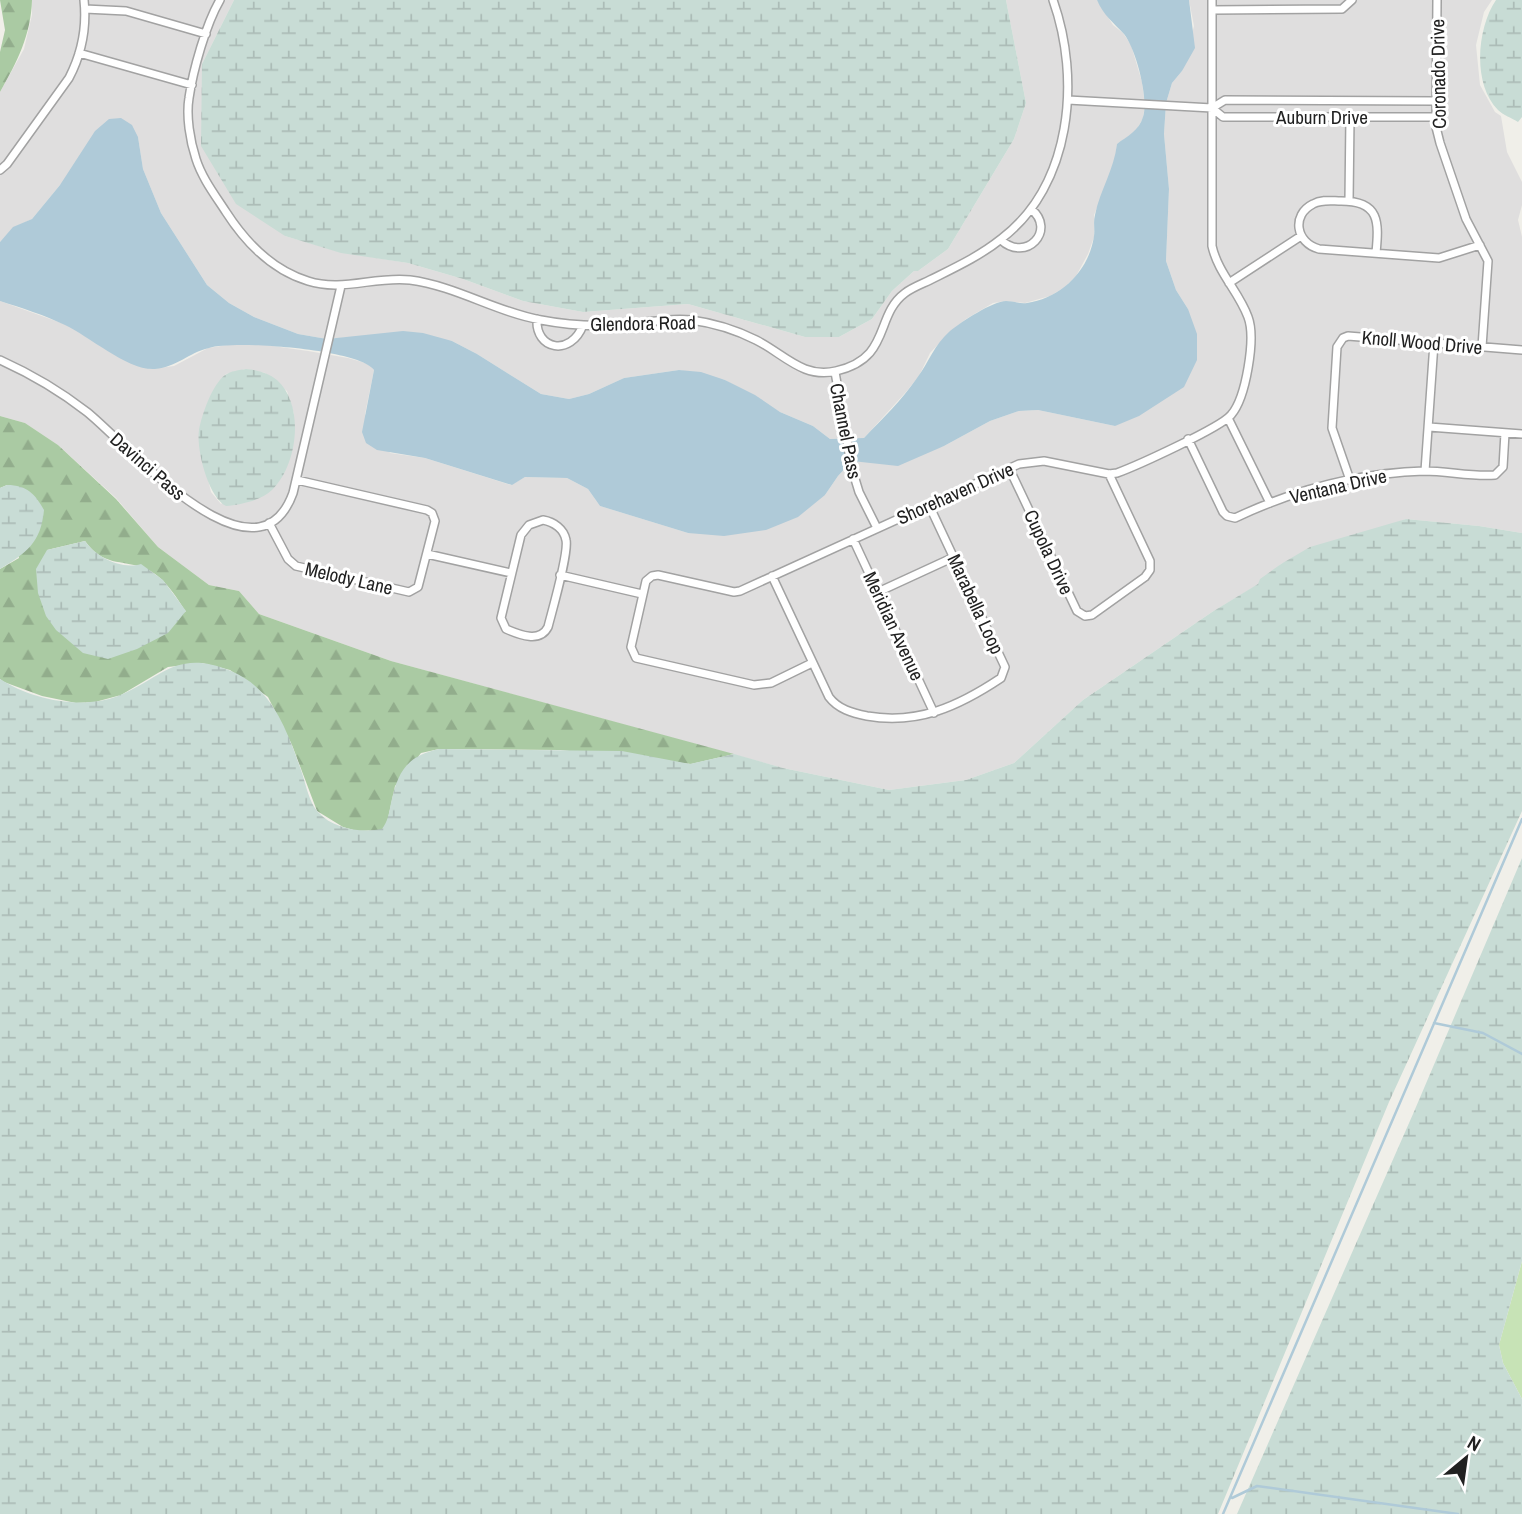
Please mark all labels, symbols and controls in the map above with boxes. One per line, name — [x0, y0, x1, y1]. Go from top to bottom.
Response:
street label: Coronado Drive — [1424, 19, 1452, 129]
street label: Auburn Drive — [1275, 104, 1368, 130]
street label: Glendora Road — [590, 309, 696, 337]
street label: Knoll Wood Drive — [1361, 324, 1483, 360]
street label: Channel Pass — [824, 381, 868, 481]
street label: Davinci Pass — [105, 426, 191, 506]
street label: Shorehaven Drive — [892, 456, 1018, 530]
street label: Ventana Drive — [1287, 462, 1389, 510]
street label: Cupola Drive — [1018, 505, 1080, 599]
street label: Marabella Loop — [942, 550, 1010, 658]
street label: Melody Lane — [303, 555, 395, 601]
street label: Meridian Avenue — [857, 567, 931, 685]
north arrow — [1431, 1423, 1501, 1493]
text: N — [1463, 1429, 1485, 1457]

